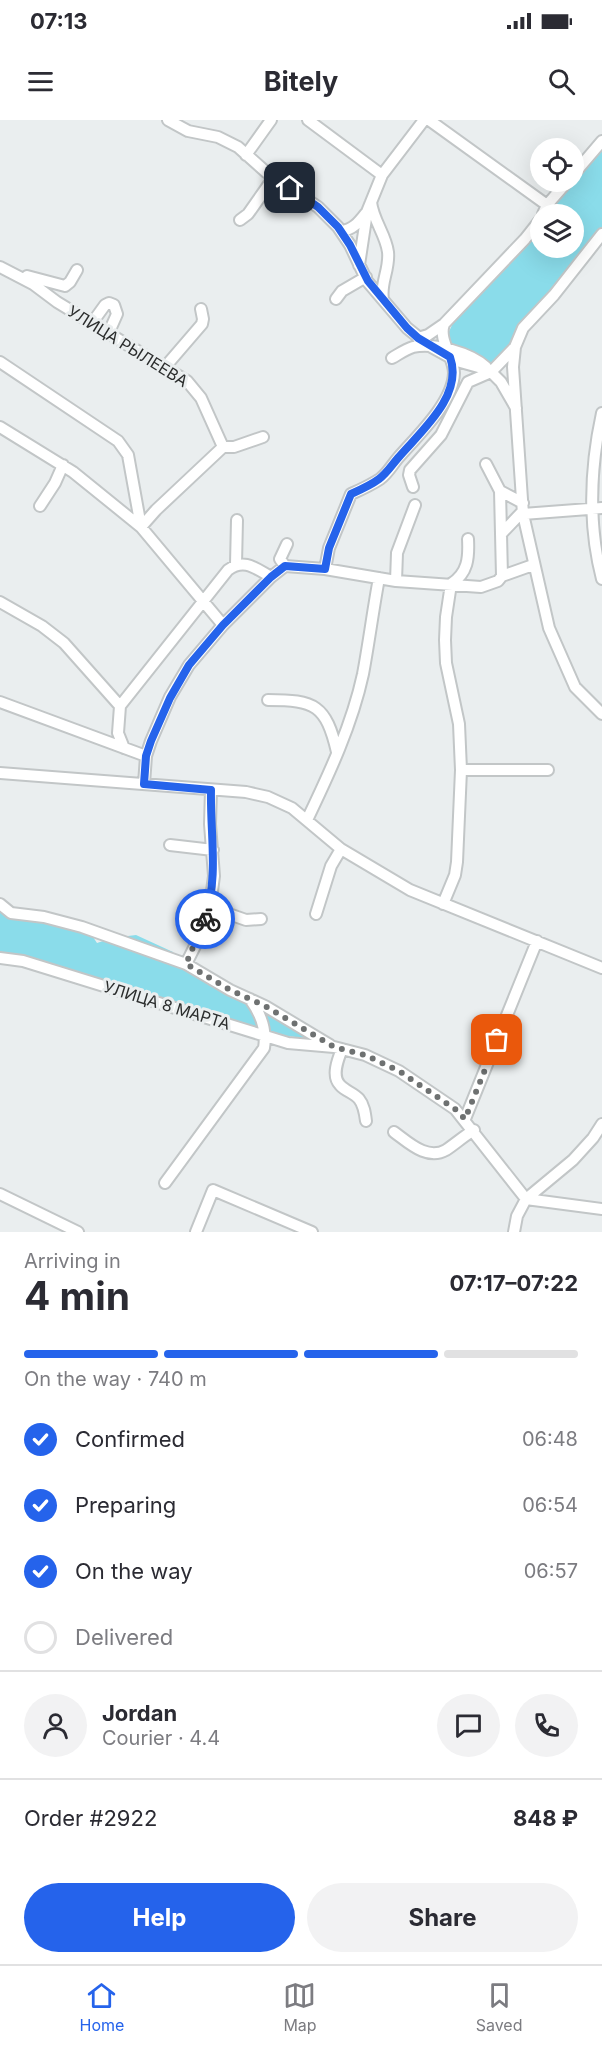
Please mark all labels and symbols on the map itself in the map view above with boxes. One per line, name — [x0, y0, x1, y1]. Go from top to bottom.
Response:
pin — [264, 162, 315, 213]
street label: УЛИЦА РЫЛЕЕВА — [64, 301, 192, 391]
courier — [175, 889, 235, 949]
street label: УЛИЦА 8 МАРТА — [101, 976, 233, 1034]
pin — [471, 1014, 522, 1065]

